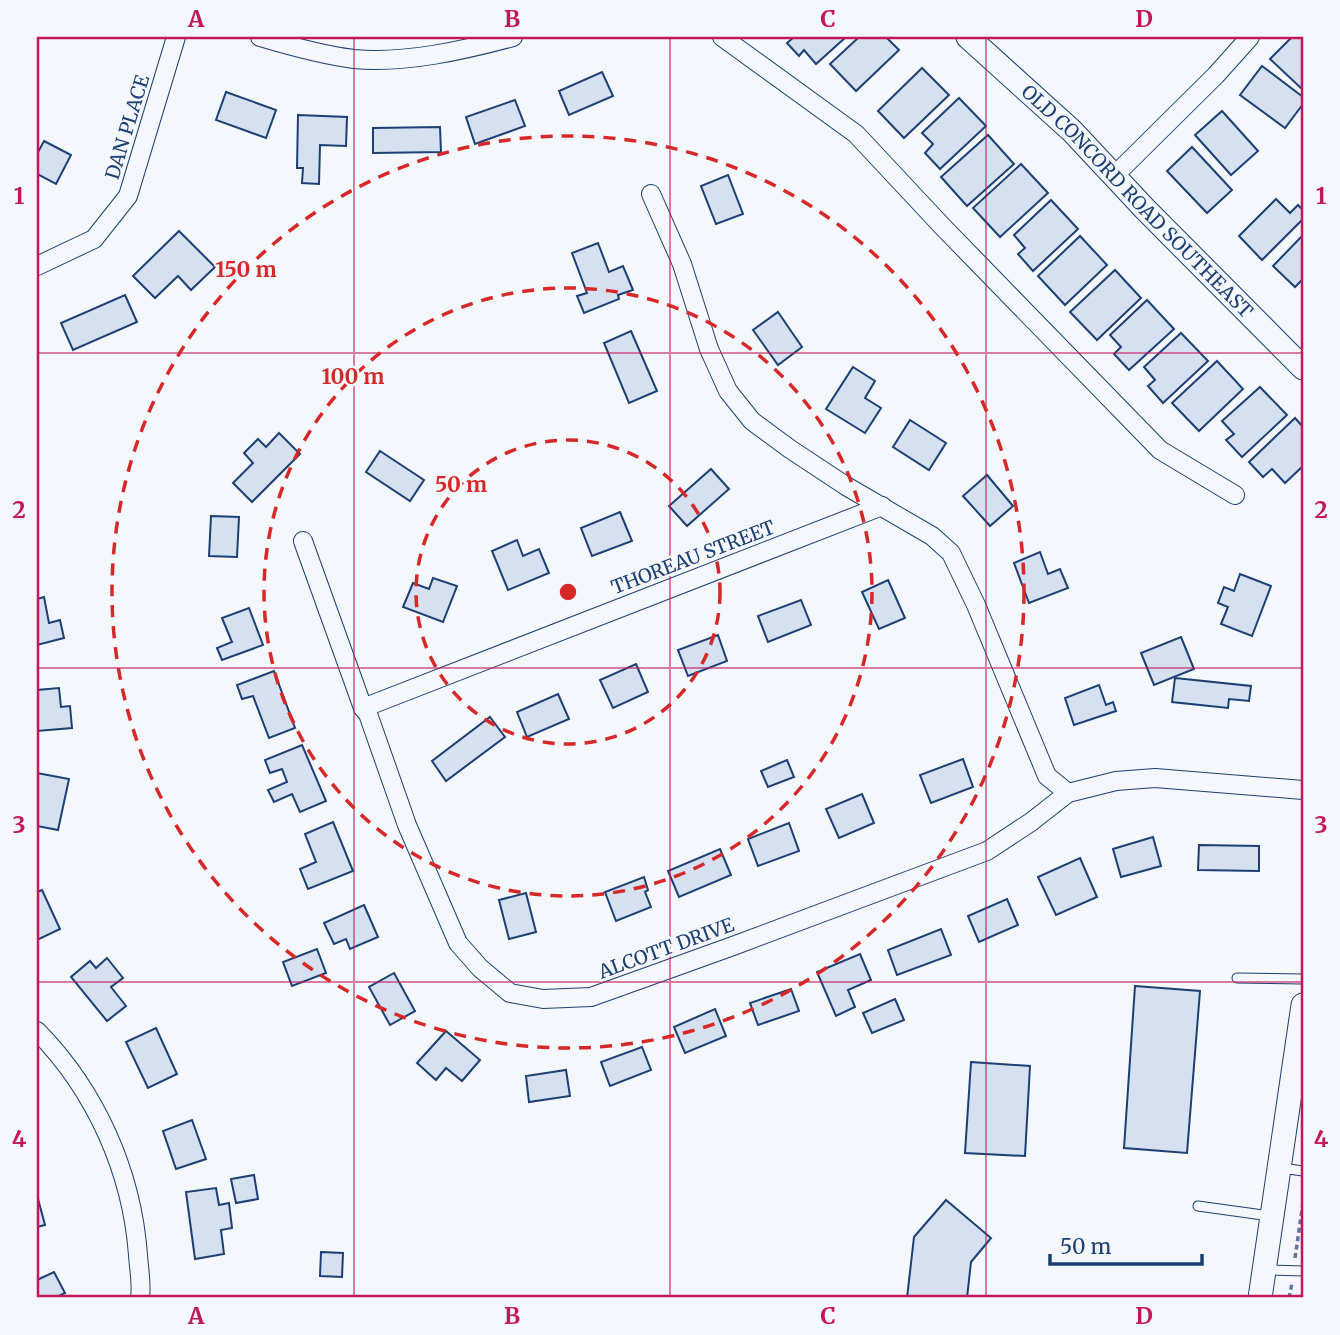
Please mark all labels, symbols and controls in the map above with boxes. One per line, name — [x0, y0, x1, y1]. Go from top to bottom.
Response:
text: A — [187, 4, 205, 33]
text: B — [504, 4, 520, 33]
text: C — [820, 4, 836, 33]
text: D — [1135, 4, 1153, 33]
street label: DAN PLACE — [100, 72, 154, 182]
street label: OLD CONCORD ROAD SOUTHEAST — [1017, 79, 1258, 323]
text: 1 — [14, 181, 25, 210]
text: 1 — [1316, 181, 1327, 210]
text: 150 m — [215, 256, 277, 283]
text: 100 m — [322, 363, 384, 390]
text: 50 m — [435, 471, 487, 498]
text: 2 — [12, 495, 26, 524]
text: 2 — [1314, 495, 1328, 524]
street label: THOREAU STREET — [608, 515, 778, 599]
centre of rings — [556, 580, 580, 604]
text: 3 — [12, 810, 26, 839]
text: 3 — [1314, 810, 1328, 839]
street label: ALCOTT DRIVE — [594, 912, 737, 984]
text: 4 — [12, 1124, 27, 1153]
text: 4 — [1314, 1124, 1329, 1153]
scale bar — [1050, 1223, 1202, 1267]
text: 50 m — [1060, 1233, 1111, 1260]
text: A — [187, 1301, 205, 1330]
text: B — [504, 1301, 520, 1330]
text: C — [820, 1301, 836, 1330]
text: D — [1135, 1301, 1153, 1330]

